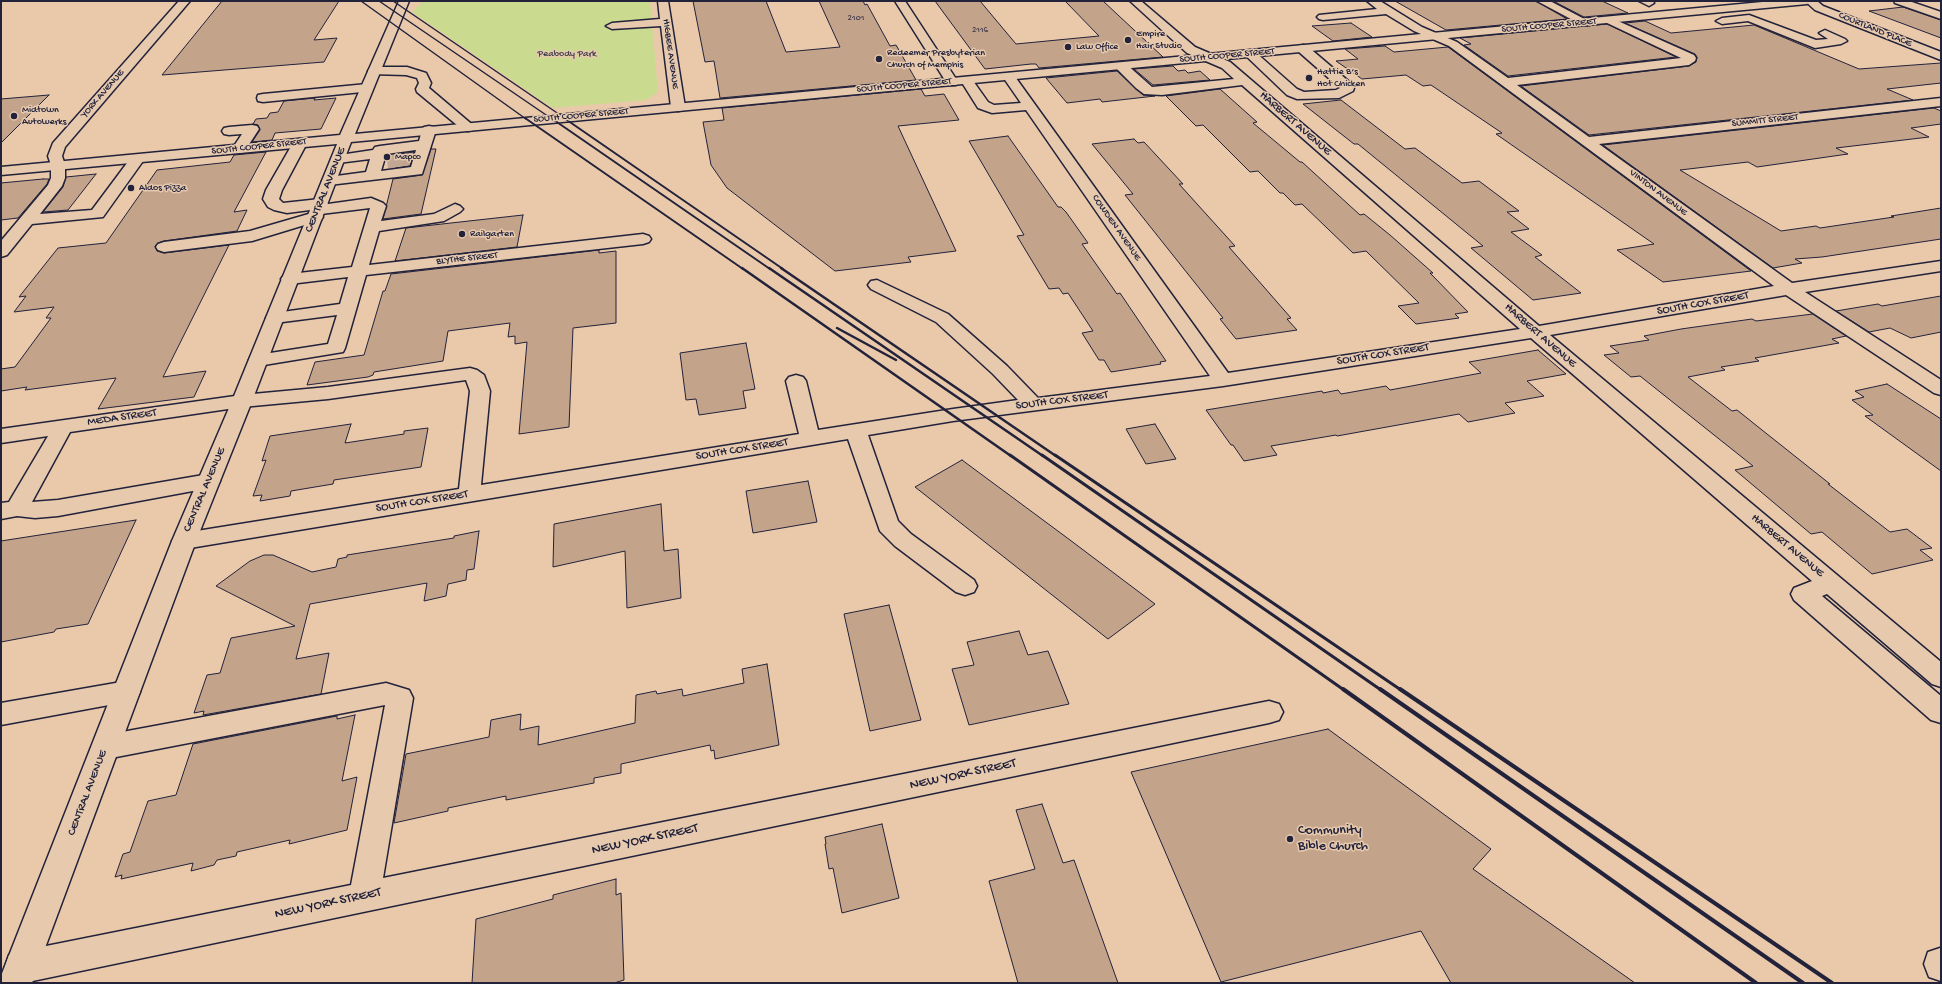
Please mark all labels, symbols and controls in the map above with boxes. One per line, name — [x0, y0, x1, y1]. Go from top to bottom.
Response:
street label: COURTLAND PLACE — [1837, 10, 1913, 50]
house number: 2101 — [848, 14, 864, 24]
street label: SOUTH COOPER STREET — [1501, 16, 1597, 36]
street label: HIGBEE AVENUE — [659, 18, 681, 90]
house number: 2116 — [972, 26, 988, 36]
place label: Empire Hair Studio — [1136, 28, 1182, 52]
marker: Empire Hair Studio — [1123, 35, 1133, 45]
place label: Law Office — [1076, 41, 1118, 53]
marker: Law Office — [1063, 42, 1073, 52]
street label: SOUTH COOPER STREET — [1179, 46, 1275, 66]
place label: Redeemer Presbyterian Church of Memphis — [887, 47, 985, 70]
park label: Peabody Park — [538, 48, 596, 60]
marker: Redeemer Presbyterian Church of Memphis — [874, 54, 884, 64]
place label: Hattie B’s Hot Chicken — [1317, 66, 1365, 90]
street label: YORK AVENUE — [79, 67, 127, 121]
marker: Hattie B’s Hot Chicken — [1304, 73, 1314, 83]
street label: SOUTH COOPER STREET — [856, 76, 952, 96]
street label: HARBERT AVENUE — [1256, 89, 1334, 159]
place label: Midtown Autowerks — [22, 104, 66, 128]
street label: SOUTH COOPER STREET — [533, 106, 629, 126]
marker: Midtown Autowerks — [9, 111, 19, 121]
street label: SUMMITT STREET — [1731, 112, 1799, 130]
street label: SOUTH COOPER STREET — [211, 136, 307, 158]
street label: CENTRAL AVENUE — [302, 145, 350, 235]
place label: Mapco — [395, 151, 421, 163]
marker: Mapco — [382, 152, 392, 162]
street label: VINTON AVENUE — [1627, 167, 1689, 219]
place label: Aldos Pizza — [139, 182, 186, 194]
marker: Aldos Pizza — [126, 183, 136, 193]
street label: COWDEN AVENUE — [1089, 193, 1143, 263]
place label: Railgarten — [470, 228, 514, 240]
marker: Railgarten — [457, 229, 467, 239]
street label: BLYTHE STREET — [436, 250, 498, 268]
street label: SOUTH COX STREET — [1656, 289, 1750, 319]
street label: HARBERT AVENUE — [1501, 301, 1579, 371]
street label: SOUTH COX STREET — [1336, 341, 1430, 369]
street label: SOUTH COX STREET — [1015, 388, 1109, 414]
street label: MEDA STREET — [87, 406, 157, 430]
street label: SOUTH COX STREET — [695, 436, 789, 464]
street label: CENTRAL AVENUE — [181, 446, 229, 534]
street label: SOUTH COX STREET — [375, 488, 469, 516]
street label: HARBERT AVENUE — [1748, 511, 1826, 581]
street label: CENTRAL AVENUE — [65, 748, 111, 838]
street label: NEW YORK STREET — [908, 756, 1018, 794]
street label: NEW YORK STREET — [590, 821, 700, 859]
place label: Community Bible Church — [1298, 823, 1368, 856]
marker: Community Bible Church — [1285, 834, 1295, 844]
street label: NEW YORK STREET — [273, 885, 383, 923]

